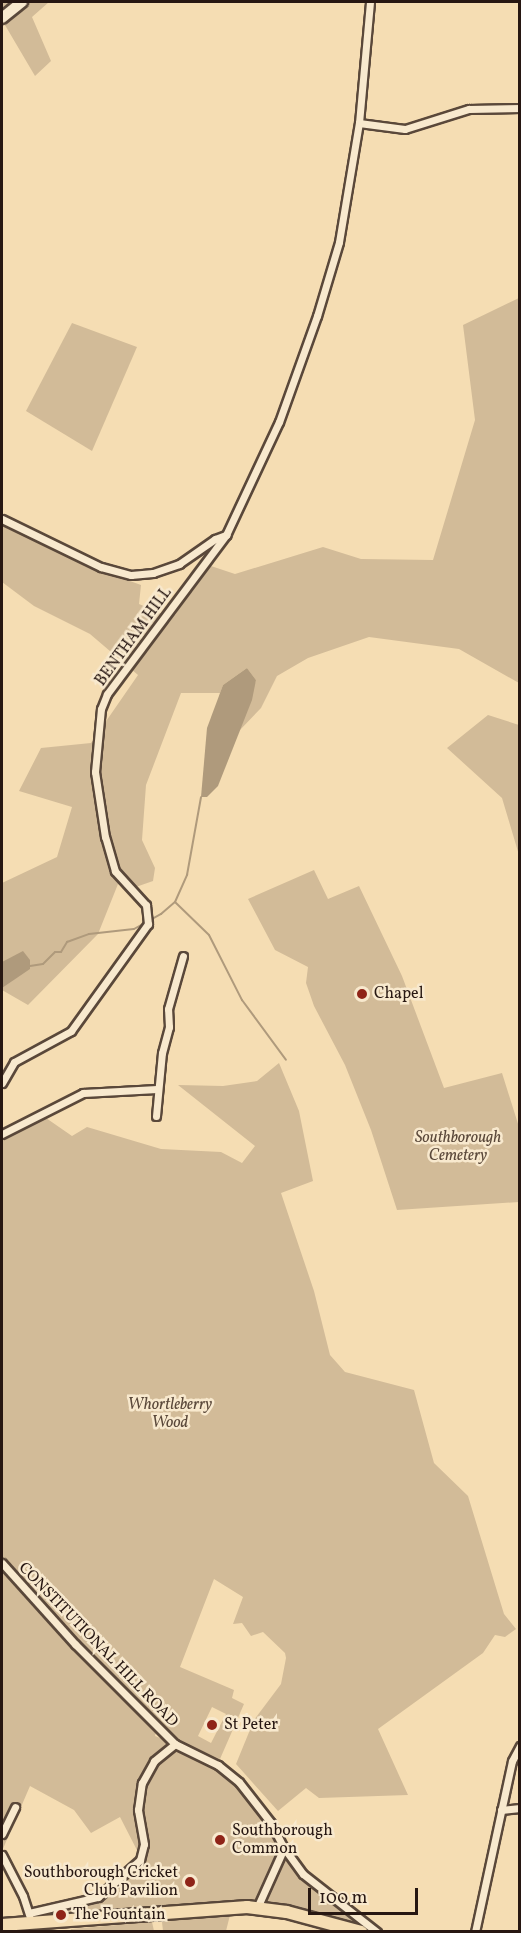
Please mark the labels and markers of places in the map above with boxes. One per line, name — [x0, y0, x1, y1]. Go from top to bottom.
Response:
place label: Chapel — [374, 984, 423, 1004]
marker: Chapel — [355, 987, 369, 1001]
place label: St Peter — [224, 1715, 278, 1735]
marker: St Peter — [205, 1718, 219, 1732]
place label: Southborough Common — [232, 1821, 333, 1859]
marker: Southborough Common — [213, 1833, 227, 1847]
place label: Southborough Cricket Club Pavilion — [24, 1863, 178, 1901]
marker: Southborough Cricket Club Pavilion — [183, 1875, 197, 1889]
place label: The Fountain — [73, 1905, 166, 1925]
marker: The Fountain — [54, 1908, 68, 1922]

